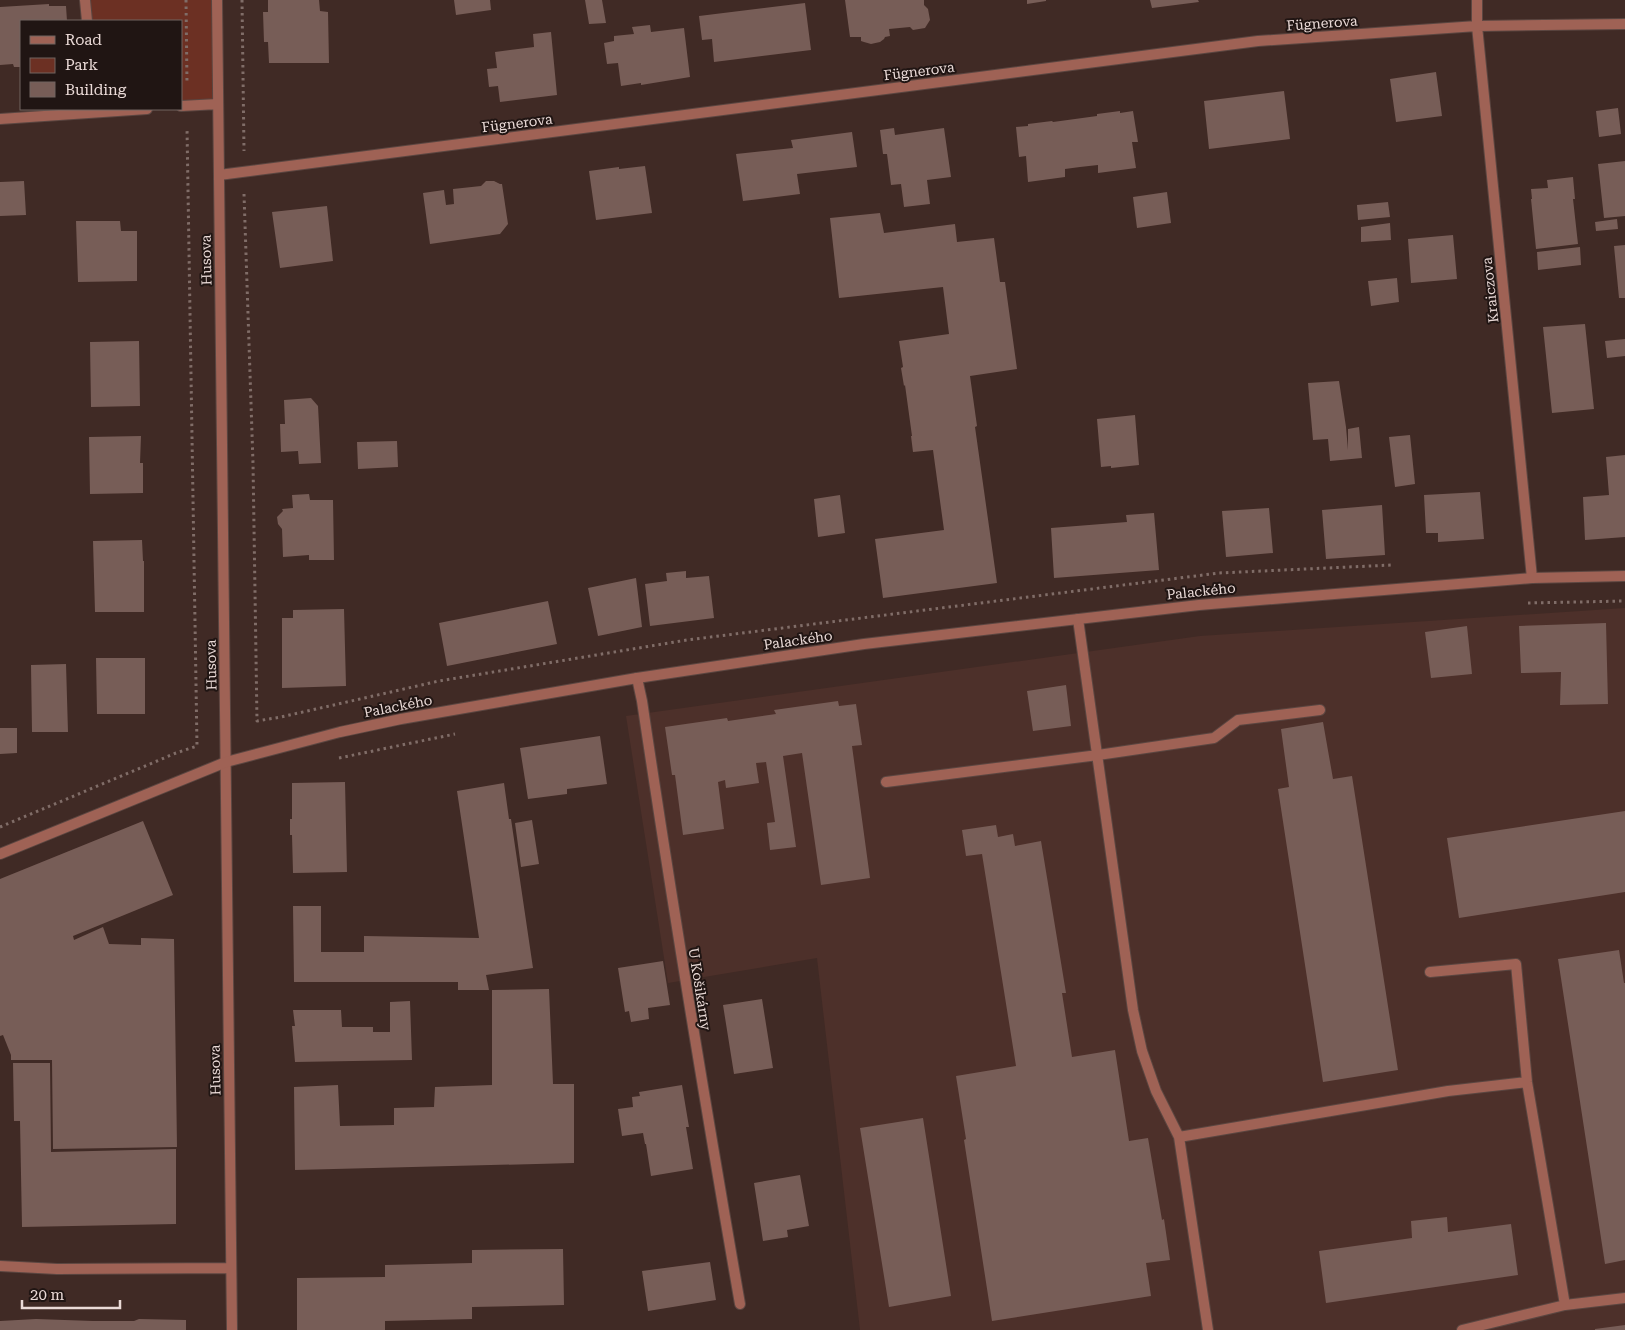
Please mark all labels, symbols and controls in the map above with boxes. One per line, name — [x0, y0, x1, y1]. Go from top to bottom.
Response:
street label: Fügnerova — [1286, 13, 1358, 33]
legend — [20, 20, 182, 110]
text: Road — [65, 31, 102, 49]
text: Park — [65, 56, 99, 74]
street label: Fügnerova — [883, 59, 956, 83]
text: Building — [65, 81, 127, 99]
street label: Fügnerova — [481, 111, 554, 135]
street label: Husova — [198, 234, 214, 285]
street label: Kraiczova — [1479, 256, 1501, 324]
street label: Palackého — [1166, 579, 1236, 603]
street label: Palackého — [762, 627, 834, 653]
street label: Husova — [203, 639, 219, 690]
street label: Palackého — [362, 692, 434, 720]
street label: U Košikárny — [686, 947, 715, 1032]
street label: Husova — [207, 1044, 223, 1095]
scale bar — [22, 1278, 120, 1310]
text: 20 m — [30, 1286, 65, 1304]

